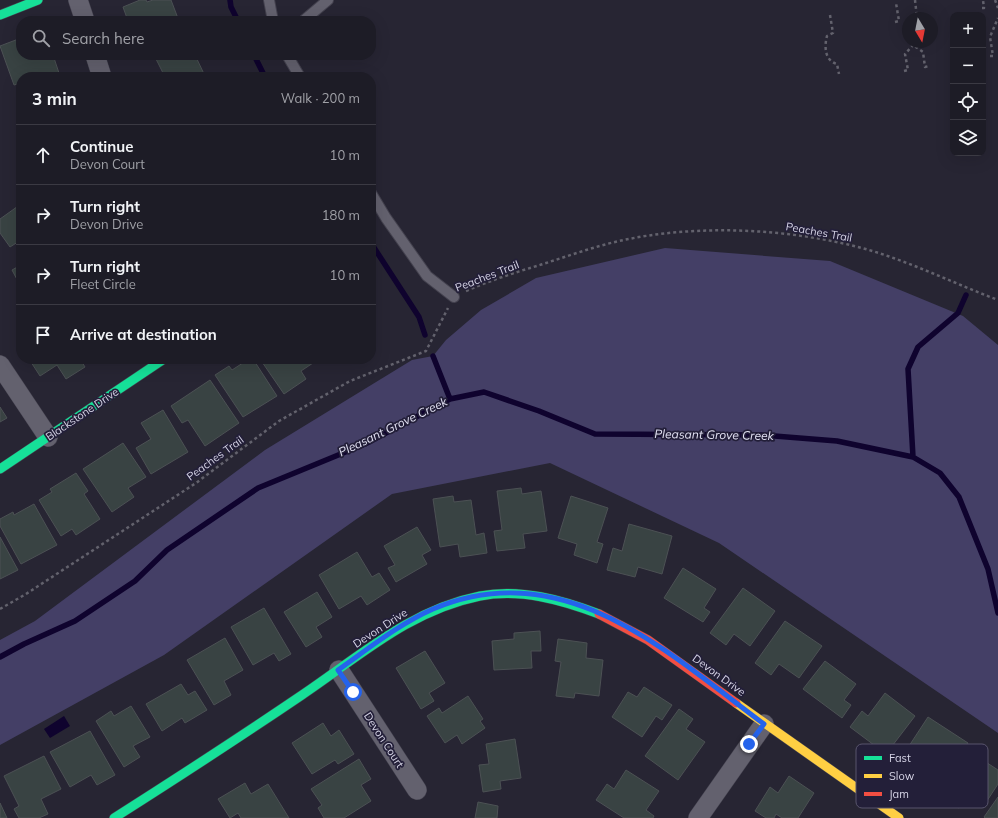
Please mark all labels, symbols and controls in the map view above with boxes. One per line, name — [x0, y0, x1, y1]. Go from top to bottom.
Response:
north arrow — [902, 12, 938, 48]
map controls — [950, 12, 986, 156]
button: + — [950, 12, 986, 48]
search box — [16, 16, 376, 60]
icon: search — [30, 27, 52, 49]
text: Search here — [62, 29, 144, 48]
button: − — [950, 48, 986, 84]
button: locate — [950, 84, 986, 120]
text: 3 min — [32, 88, 77, 109]
text: Walk · 200 m — [281, 90, 360, 106]
button: layers — [950, 120, 986, 156]
text: Continue — [70, 137, 133, 156]
icon: ahead — [32, 144, 54, 166]
text: 10 m — [330, 147, 360, 163]
text: Devon Court — [70, 156, 145, 172]
text: Turn right — [70, 197, 140, 216]
icon: right — [32, 204, 54, 226]
text: 180 m — [322, 207, 360, 223]
text: Devon Drive — [70, 216, 143, 232]
street label: Peaches Trail — [785, 219, 853, 245]
text: Turn right — [70, 257, 140, 276]
street label: Peaches Trail — [453, 257, 521, 295]
icon: right — [32, 264, 54, 286]
text: 10 m — [330, 267, 360, 283]
text: Fleet Circle — [70, 276, 136, 292]
icon: arrive — [32, 324, 54, 346]
text: Arrive at destination — [70, 325, 217, 344]
street label: Blackstone Drive — [43, 384, 121, 444]
water label: Pleasant Grove Creek — [336, 393, 450, 459]
water label: Pleasant Grove Creek — [654, 426, 775, 443]
street label: Peaches Trail — [184, 433, 246, 483]
street label: Devon Drive — [350, 605, 410, 651]
street label: Devon Drive — [690, 651, 748, 699]
route start — [344, 683, 362, 701]
street label: Devon Court — [361, 710, 407, 771]
route end — [740, 735, 758, 753]
legend — [856, 744, 988, 808]
text: Fast — [889, 751, 911, 765]
text: Slow — [889, 769, 915, 783]
text: Jam — [889, 787, 909, 801]

